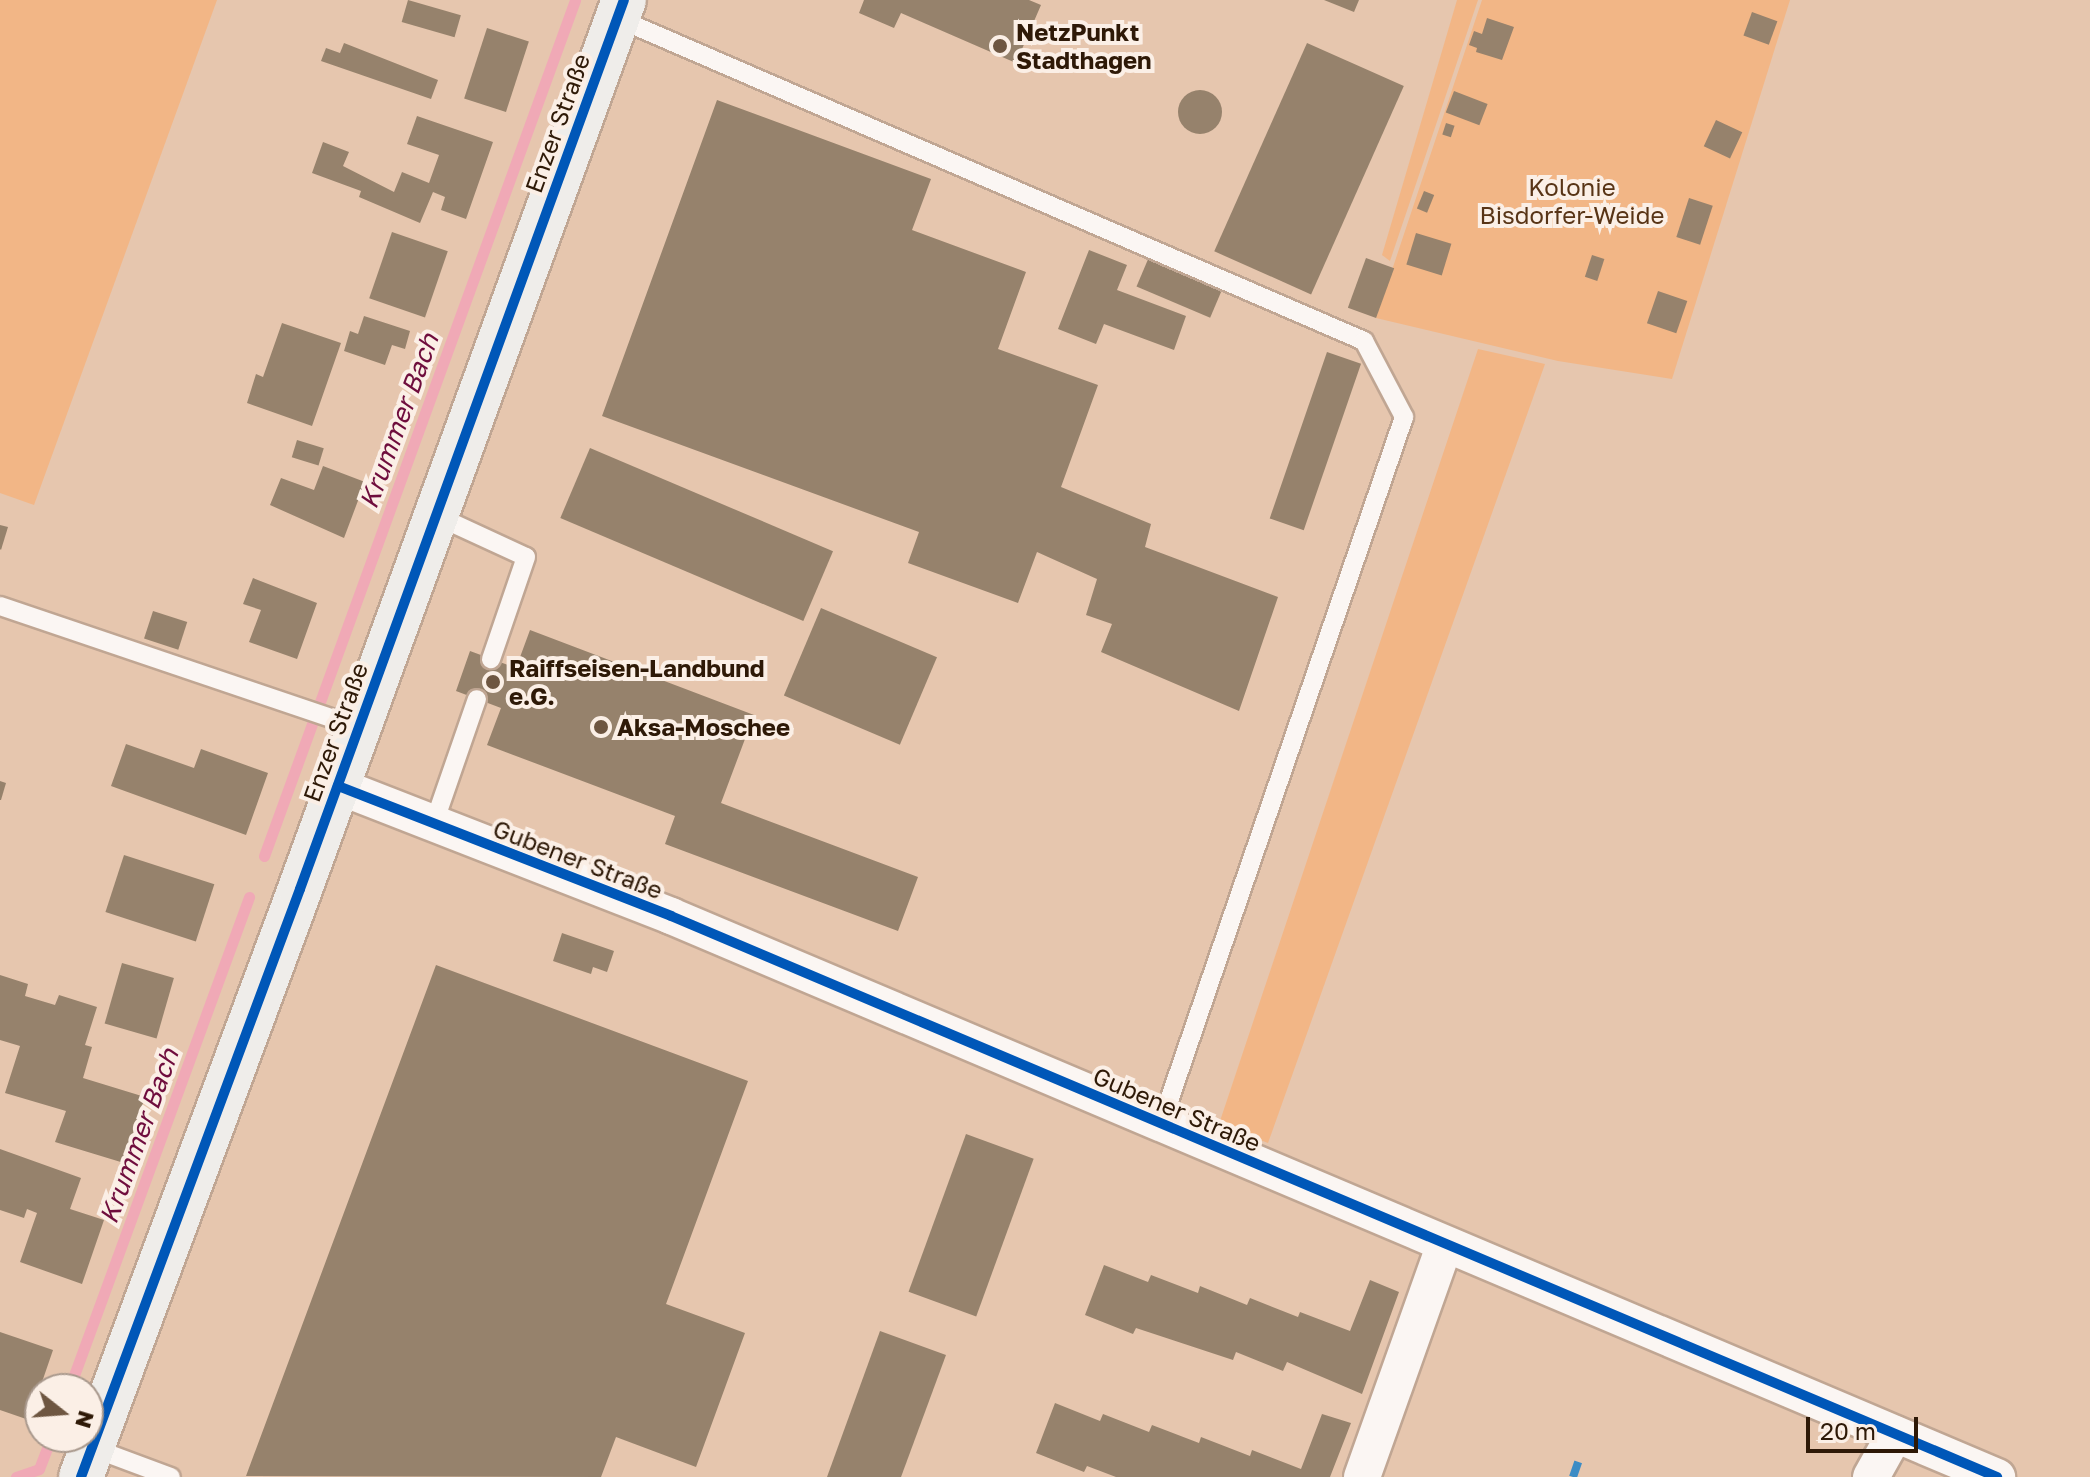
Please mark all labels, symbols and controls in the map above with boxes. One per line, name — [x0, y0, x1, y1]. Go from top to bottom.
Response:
place label: NetzPunkt Stadthagen — [1016, 18, 1152, 74]
marker: NetzPunkt Stadthagen — [991, 37, 1009, 55]
street label: Enzer Straße — [519, 50, 595, 196]
park label: Kolonie Bisdorfer-Weide — [1480, 173, 1664, 229]
water label: Krummer Bach — [353, 329, 445, 513]
place label: Raiffseisen-Landbund e.G. — [509, 654, 765, 710]
street label: Enzer Straße — [297, 659, 373, 805]
marker: Raiffseisen-Landbund e.G. — [484, 673, 502, 691]
place label: Aksa-Moschee — [617, 713, 790, 741]
marker: Aksa-Moschee — [592, 718, 610, 736]
street label: Gubener Straße — [489, 813, 667, 905]
water label: Krummer Bach — [93, 1044, 185, 1228]
street label: Gubener Straße — [1089, 1061, 1265, 1157]
north arrow — [24, 1373, 104, 1453]
scale bar — [1810, 1401, 1922, 1451]
text: N — [70, 1408, 101, 1432]
text: 20 m — [1820, 1416, 1876, 1445]

